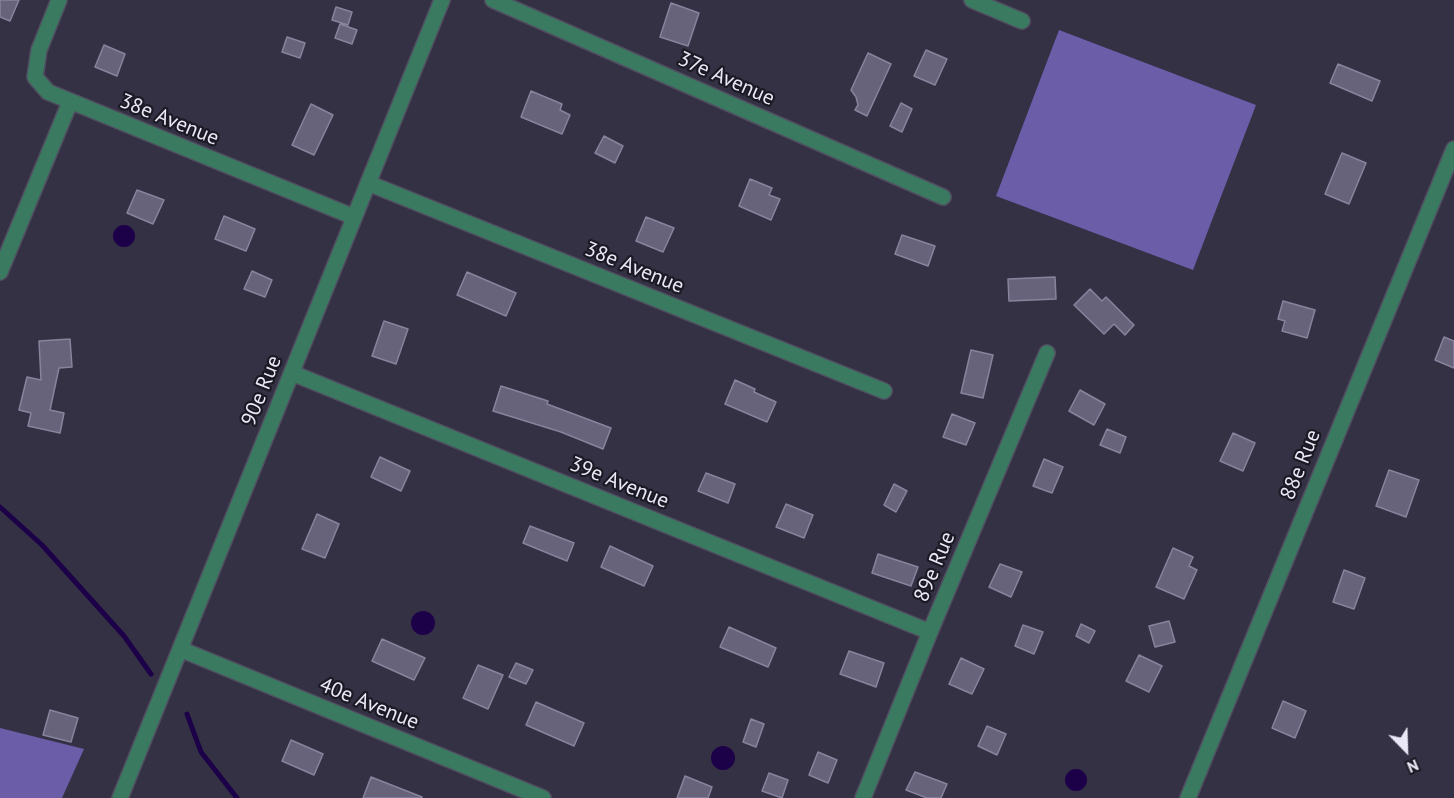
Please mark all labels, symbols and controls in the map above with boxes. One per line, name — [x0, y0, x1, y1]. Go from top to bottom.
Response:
street label: 37e Avenue — [674, 47, 778, 111]
street label: 38e Avenue — [116, 89, 222, 151]
street label: 38e Avenue — [581, 237, 687, 299]
street label: 90e Rue — [237, 352, 287, 430]
street label: 88e Rue — [1276, 426, 1326, 504]
street label: 39e Avenue — [566, 452, 672, 514]
street label: 89e Rue — [909, 528, 961, 606]
street label: 40e Avenue — [316, 673, 422, 735]
north arrow — [1376, 720, 1436, 780]
text: N — [1404, 755, 1422, 778]

